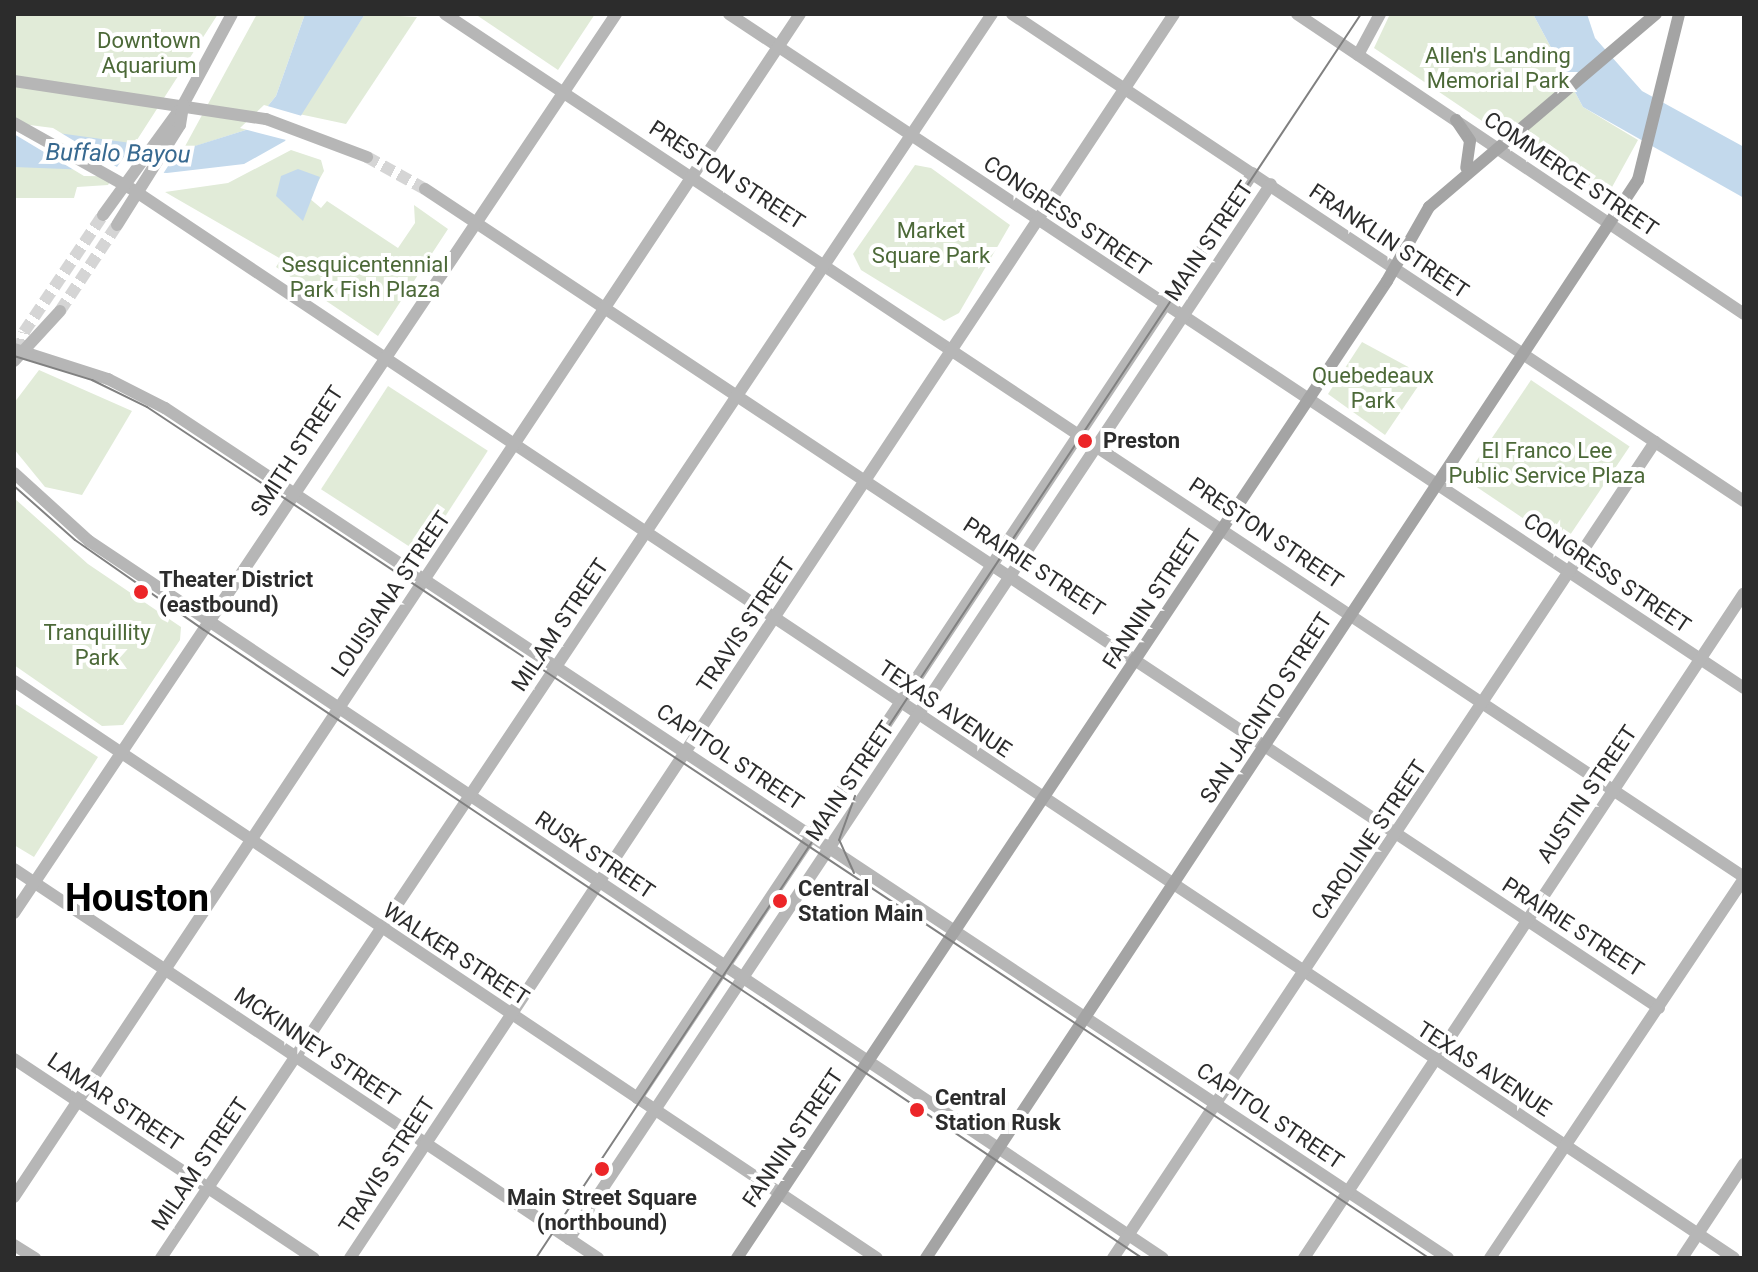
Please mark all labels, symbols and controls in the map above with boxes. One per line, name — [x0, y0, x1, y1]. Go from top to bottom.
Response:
park label: Downtown Aquarium — [97, 27, 201, 78]
park label: Allen's Landing Memorial Park — [1425, 42, 1571, 94]
street label: COMMERCE STREET — [1479, 106, 1663, 242]
street label: PRESTON STREET — [644, 115, 810, 235]
water label: Buffalo Bayou — [45, 138, 191, 170]
street label: CONGRESS STREET — [978, 150, 1156, 282]
street label: MAIN STREET — [1159, 176, 1259, 306]
street label: FRANKLIN STREET — [1304, 178, 1474, 304]
park label: Market Square Park — [872, 217, 990, 268]
park label: Sesquicentennial Park Fish Plaza — [281, 251, 449, 302]
park label: Quebedeaux Park — [1312, 362, 1434, 414]
street label: SMITH STREET — [245, 381, 349, 521]
place label: Preston — [1103, 428, 1180, 454]
marker: Preston — [1074, 430, 1096, 452]
park label: El Franco Lee Public Service Plaza — [1448, 437, 1646, 488]
street label: PRESTON STREET — [1184, 472, 1348, 594]
street label: LOUISIANA STREET — [326, 506, 456, 682]
street label: CONGRESS STREET — [1518, 507, 1696, 639]
street label: PRAIRIE STREET — [958, 511, 1110, 623]
street label: FANNIN STREET — [1097, 524, 1207, 674]
street label: TRAVIS STREET — [691, 553, 801, 697]
street label: MILAM STREET — [506, 554, 614, 696]
place label: Theater District (eastbound) — [159, 566, 313, 618]
marker: Theater District (eastbound) — [130, 581, 152, 603]
street label: SAN JACINTO STREET — [1195, 608, 1337, 808]
park label: Tranquillity Park — [43, 619, 151, 670]
street label: TEXAS AVENUE — [873, 655, 1017, 763]
street label: CAPITOL STREET — [651, 698, 809, 816]
street label: MAIN STREET — [800, 716, 900, 846]
street label: AUSTIN STREET — [1531, 720, 1643, 868]
street label: CAROLINE STREET — [1306, 755, 1432, 925]
street label: RUSK STREET — [530, 805, 660, 905]
street label: PRAIRIE STREET — [1497, 871, 1649, 983]
place label: Central Station Main — [798, 875, 923, 926]
district label: Houston — [65, 876, 209, 922]
marker: Central Station Main — [769, 890, 791, 912]
street label: WALKER STREET — [378, 897, 534, 1011]
street label: MCKINNEY STREET — [229, 982, 405, 1112]
street label: TEXAS AVENUE — [1412, 1016, 1556, 1122]
street label: LAMAR STREET — [42, 1047, 188, 1157]
street label: CAPITOL STREET — [1191, 1057, 1349, 1175]
street label: FANNIN STREET — [737, 1064, 849, 1212]
place label: Central Station Rusk — [935, 1084, 1061, 1136]
street label: TRAVIS STREET — [333, 1092, 441, 1238]
street label: MILAM STREET — [146, 1093, 254, 1235]
marker: Central Station Rusk — [906, 1099, 928, 1121]
marker: Main Street Square (northbound) — [591, 1158, 613, 1180]
place label: Main Street Square (northbound) — [507, 1184, 697, 1236]

